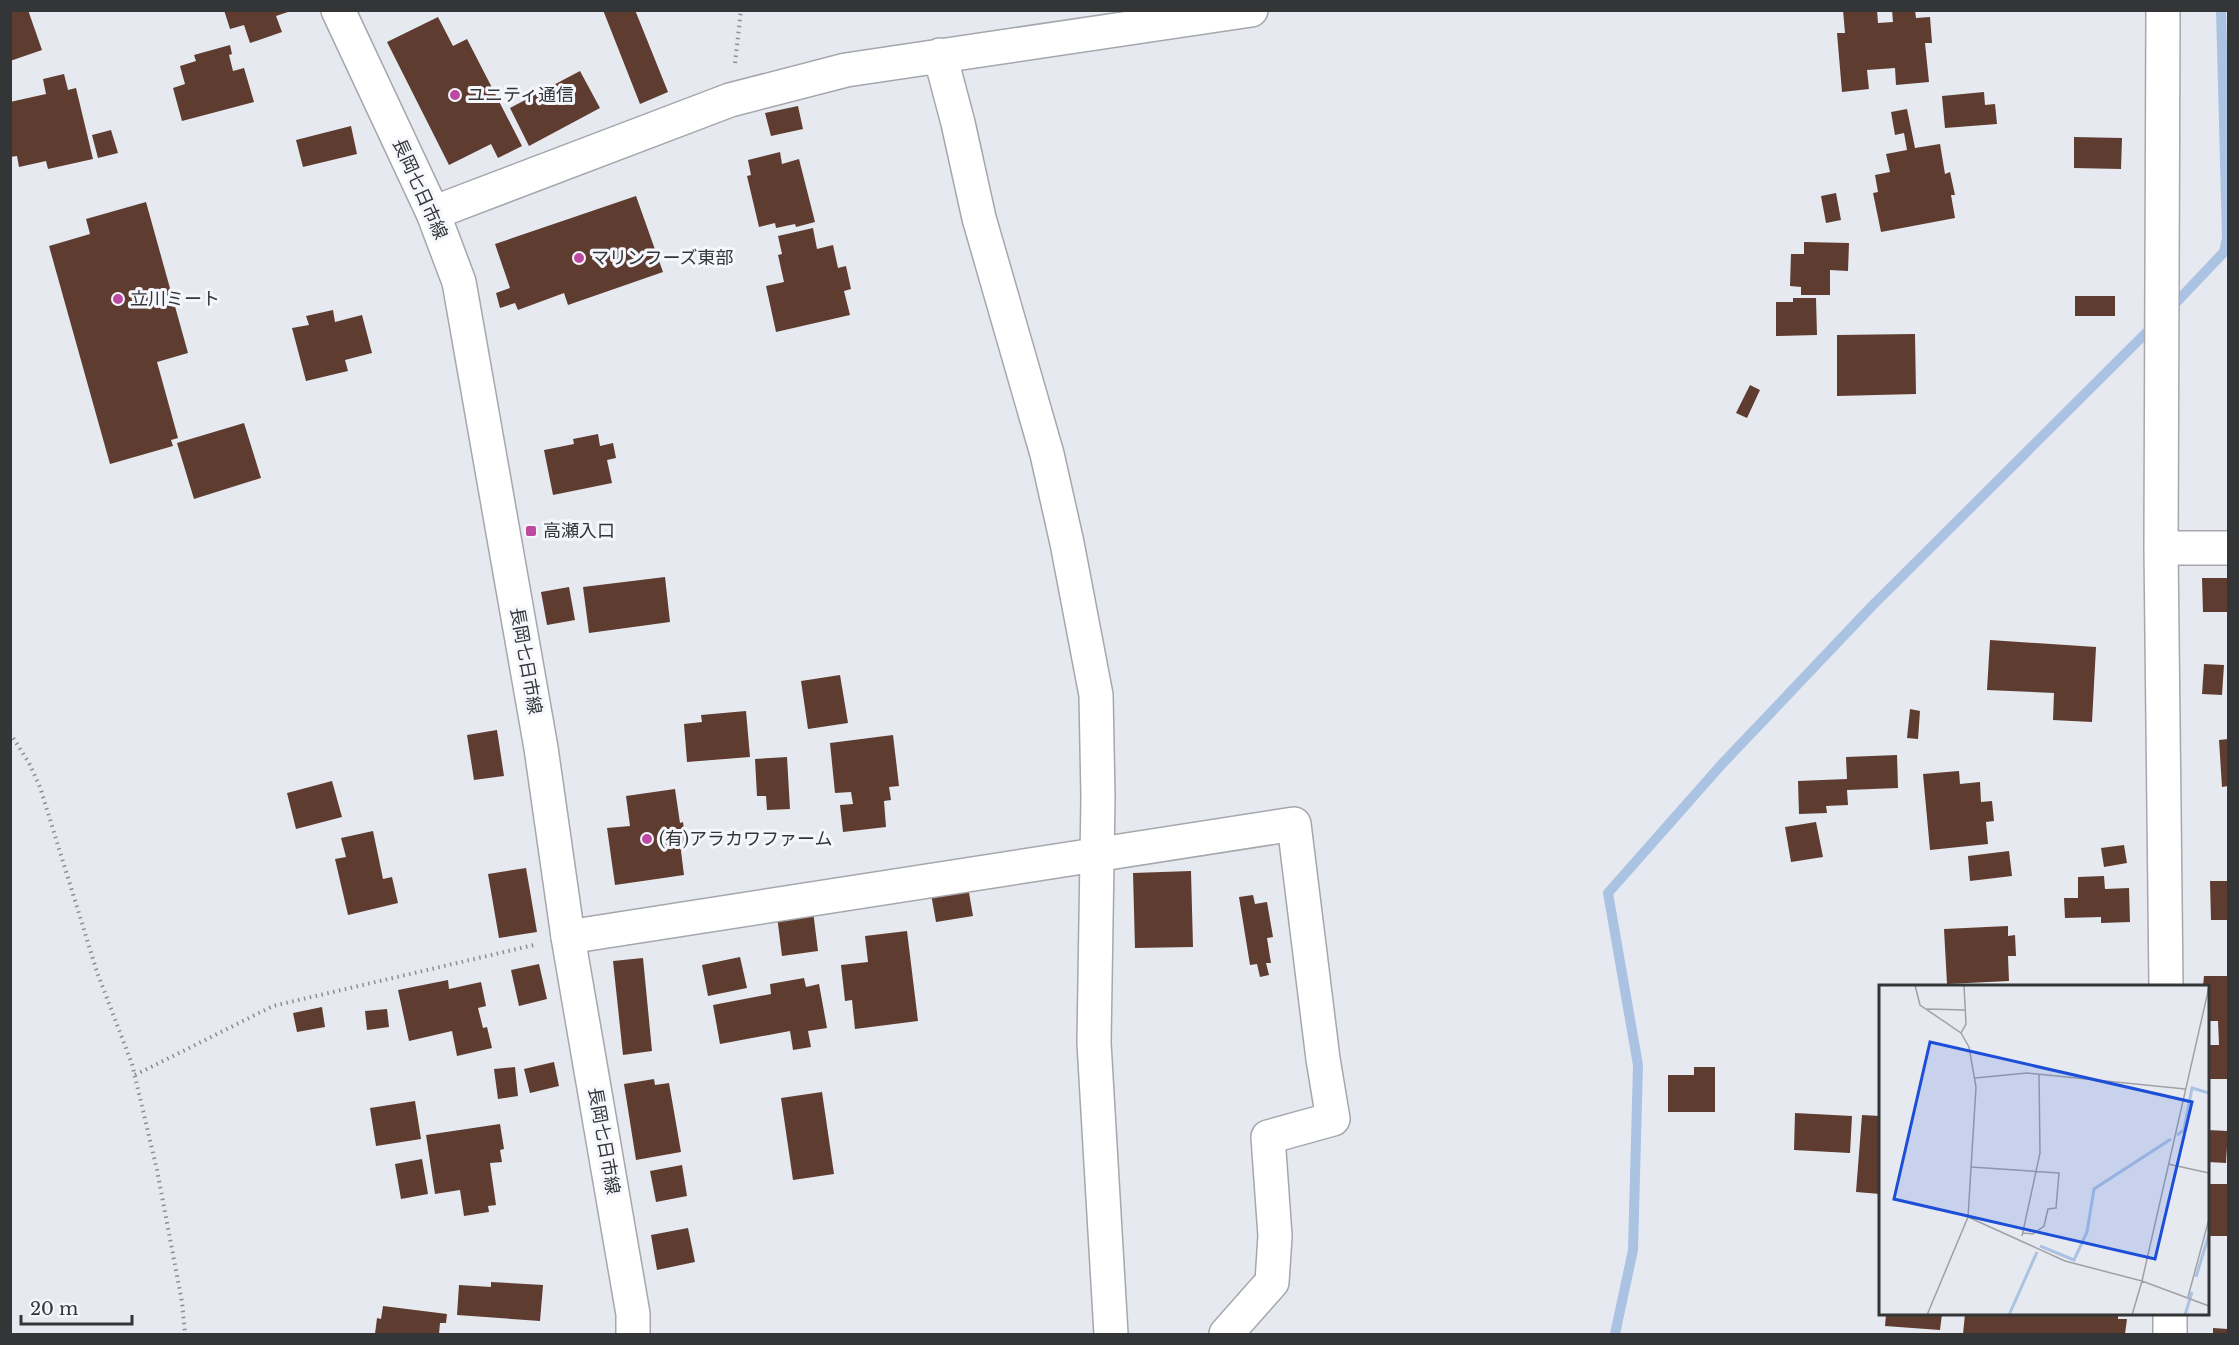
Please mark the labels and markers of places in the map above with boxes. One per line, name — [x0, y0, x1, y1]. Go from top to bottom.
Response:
place label: ユニティ通信 — [467, 84, 574, 106]
marker: ユニティ通信 — [448, 88, 462, 102]
place label: マリンフーズ東部 — [591, 247, 734, 269]
marker: マリンフーズ東部 — [572, 251, 586, 265]
place label: 立川ミート — [130, 288, 220, 310]
marker: 立川ミート — [111, 292, 125, 306]
place label: 高瀬入口 — [543, 520, 615, 542]
marker: 高瀬入口 — [524, 524, 538, 538]
place label: (有)アラカワファーム — [659, 828, 832, 850]
marker: (有)アラカワファーム — [640, 832, 654, 846]

